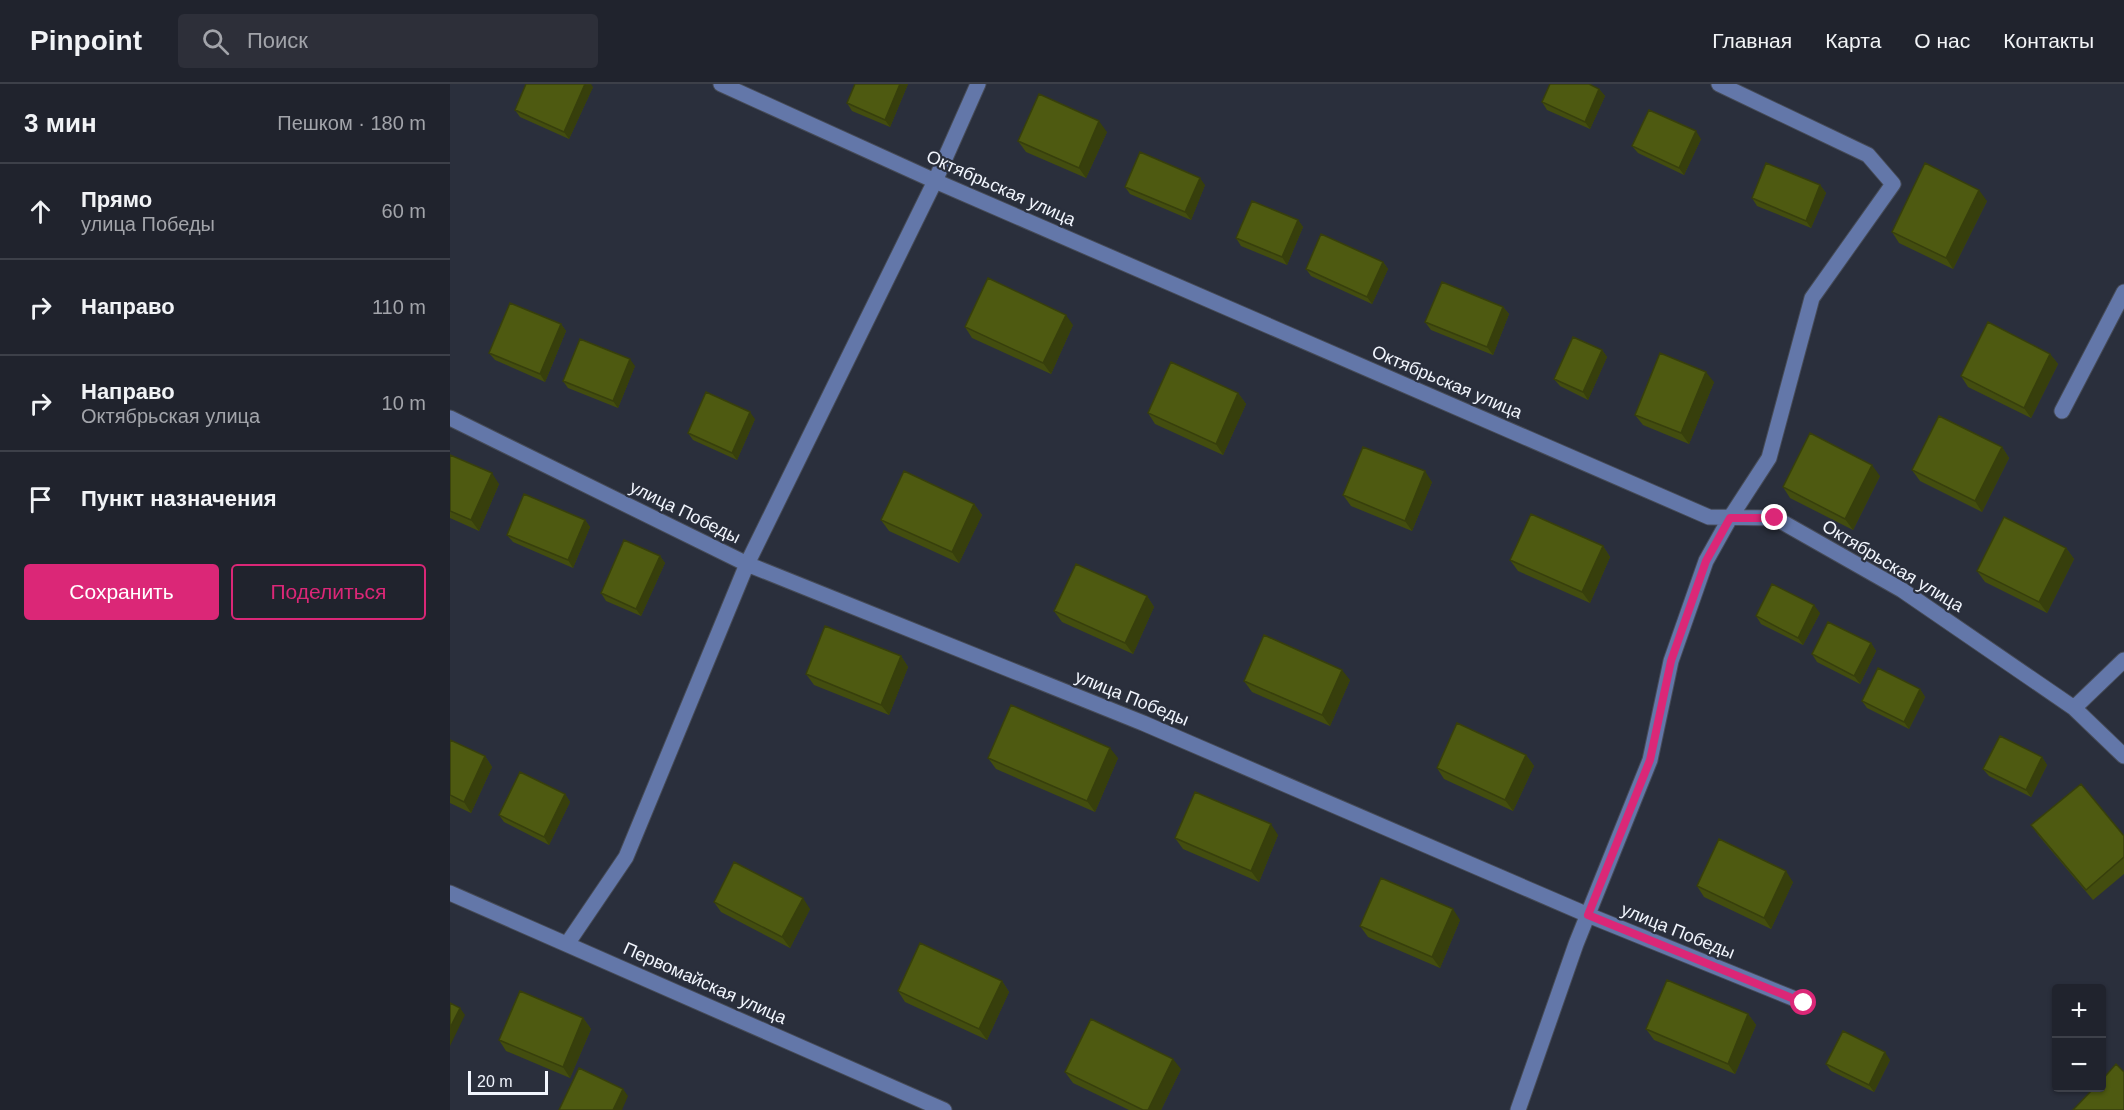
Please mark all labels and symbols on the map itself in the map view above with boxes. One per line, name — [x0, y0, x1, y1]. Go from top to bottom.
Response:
street label: Октябрьская улица — [923, 146, 1080, 230]
street label: Октябрьская улица — [1369, 341, 1526, 423]
street label: улица Победы — [626, 477, 744, 547]
route end — [1761, 504, 1787, 530]
street label: Октябрьская улица — [1819, 516, 1968, 617]
street label: улица Победы — [1072, 666, 1192, 730]
street label: улица Победы — [1618, 899, 1738, 963]
street label: Первомайская улица — [620, 938, 790, 1028]
route start — [1790, 989, 1816, 1015]
scale bar — [468, 1068, 548, 1096]

